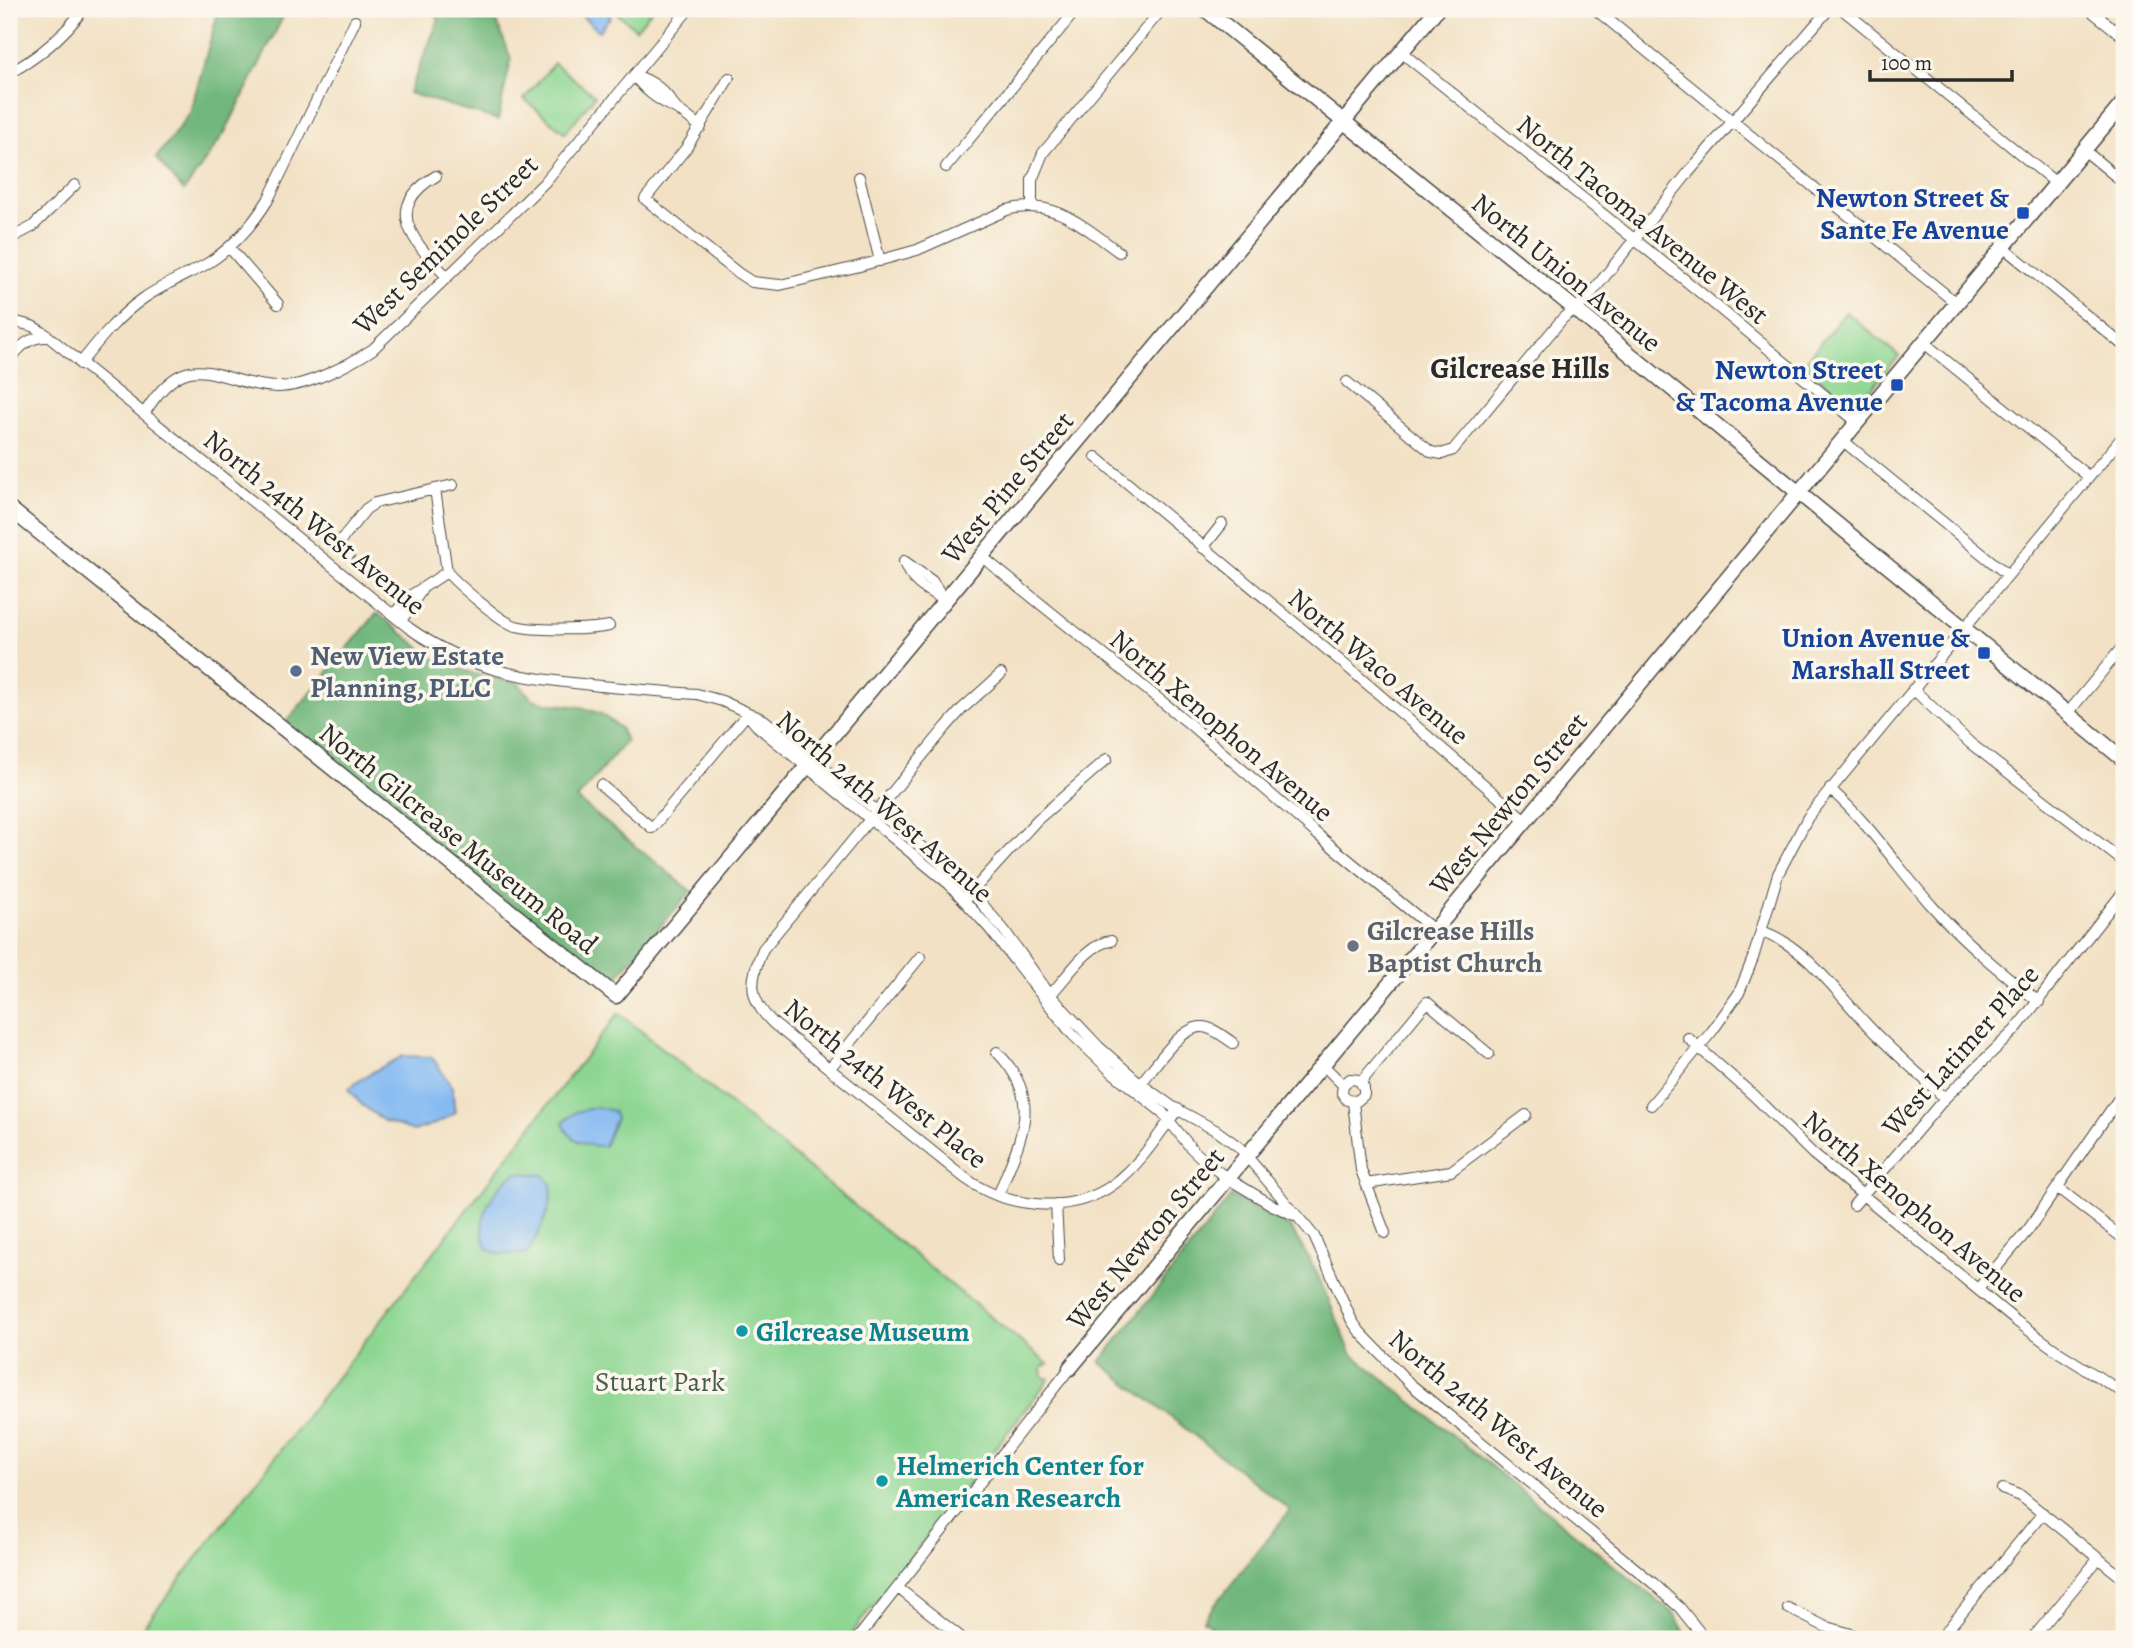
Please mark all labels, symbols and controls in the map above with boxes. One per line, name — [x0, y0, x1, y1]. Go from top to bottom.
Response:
scale bar — [1870, 38, 2012, 82]
text: 100 m — [1881, 49, 1932, 77]
street label: North Tacoma Avenue West — [1508, 106, 1776, 333]
street label: West Seminole Street — [344, 146, 547, 344]
place label: Newton Street & Sante Fe Avenue — [1815, 179, 2010, 249]
street label: North Union Avenue — [1464, 184, 1669, 361]
marker: Newton Street & Sante Fe Avenue — [2015, 205, 2031, 221]
district label: Gilcrease Hills — [1430, 348, 1610, 388]
place label: Newton Street & Tacoma Avenue — [1675, 351, 1883, 421]
marker: Newton Street & Tacoma Avenue — [1889, 377, 1905, 393]
street label: West Pine Street — [932, 403, 1083, 573]
street label: North 24th West Avenue — [195, 421, 433, 624]
street label: North Waco Avenue — [1280, 580, 1477, 754]
place label: Union Avenue & Marshall Street — [1782, 619, 1971, 689]
street label: North Xenophon Avenue — [1101, 621, 1341, 831]
place label: New View Estate Planning, PLLC — [310, 637, 504, 707]
marker: Union Avenue & Marshall Street — [1976, 645, 1992, 661]
marker: New View Estate Planning, PLLC — [288, 663, 304, 679]
street label: North 24th West Avenue — [768, 702, 1001, 912]
street label: West Newton Street — [1420, 704, 1596, 904]
street label: North Gilcrease Museum Road — [311, 714, 606, 964]
place label: Gilcrease Hills Baptist Church — [1367, 912, 1542, 982]
marker: Gilcrease Hills Baptist Church — [1345, 938, 1361, 954]
street label: West Latimer Place — [1873, 957, 2048, 1145]
street label: North 24th West Place — [776, 990, 995, 1178]
street label: North Xenophon Avenue — [1794, 1102, 2034, 1312]
street label: West Newton Street — [1057, 1139, 1233, 1339]
place label: Gilcrease Museum — [756, 1313, 970, 1351]
street label: North 24th West Avenue — [1381, 1321, 1616, 1527]
marker: Gilcrease Museum — [734, 1323, 750, 1339]
park label: Stuart Park — [595, 1363, 725, 1401]
place label: Helmerich Center for American Research — [895, 1447, 1144, 1517]
marker: Helmerich Center for American Research — [874, 1473, 890, 1489]

